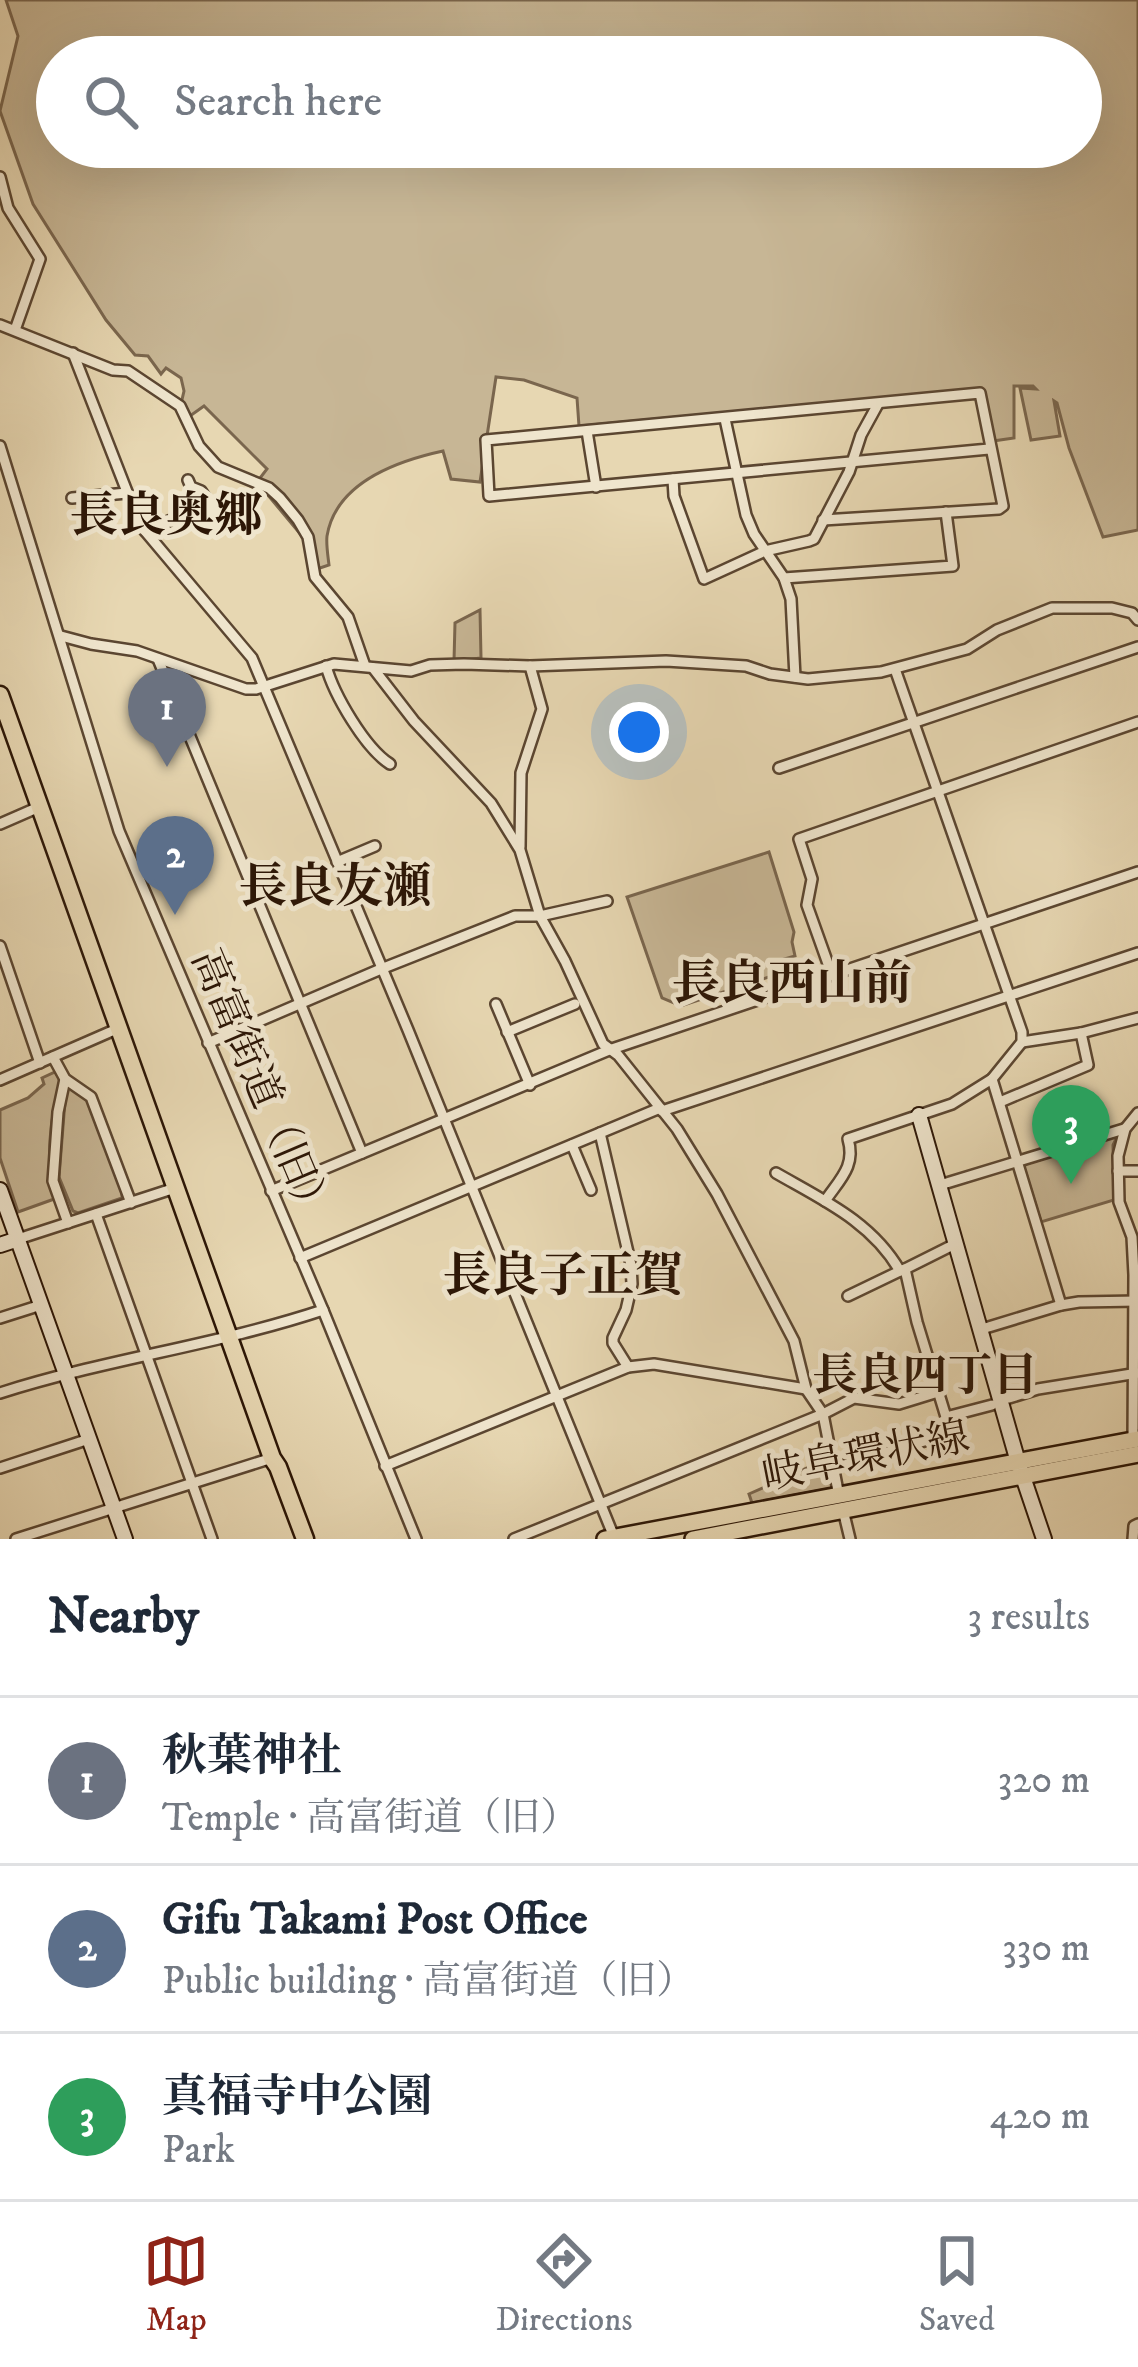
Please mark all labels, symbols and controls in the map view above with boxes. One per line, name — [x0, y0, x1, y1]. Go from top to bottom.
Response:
search box — [36, 36, 1102, 168]
icon: search — [78, 69, 144, 135]
text: Search here — [174, 74, 382, 130]
district label: 長良奥郷 — [70, 487, 263, 547]
pin: 1 — [128, 668, 206, 767]
your location — [609, 702, 669, 762]
pin: 2 — [136, 816, 214, 915]
district label: 長良友瀬 — [239, 858, 431, 918]
street label: 高富街道（旧） — [179, 942, 342, 1233]
district label: 長良西山前 — [672, 955, 912, 1015]
pin: 3 — [1032, 1085, 1110, 1184]
district label: 長良子正賀 — [443, 1247, 683, 1307]
district label: 長良四丁目 — [812, 1349, 1038, 1405]
street label: 岐阜環状線 — [758, 1411, 974, 1503]
text: Nearby — [48, 1585, 199, 1649]
text: 3 results — [967, 1593, 1090, 1642]
text: 秋葉神社 — [162, 1729, 342, 1785]
text: 1 — [80, 1756, 94, 1805]
text: 320 m — [998, 1756, 1090, 1805]
text: Temple · 高富街道（旧） — [162, 1794, 579, 1843]
text: Gifu Takami Post Office — [162, 1892, 588, 1948]
text: 2 — [77, 1924, 97, 1973]
text: 330 m — [1002, 1924, 1090, 1973]
text: Public building · 高富街道（旧） — [162, 1957, 695, 2006]
text: 真福寺中公園 — [162, 2070, 432, 2126]
text: 3 — [80, 2092, 94, 2141]
text: 420 m — [990, 2092, 1090, 2141]
text: Park — [162, 2126, 235, 2175]
tab: Map — [143, 2228, 209, 2341]
tab: Directions — [496, 2228, 632, 2341]
tab: Saved — [919, 2228, 995, 2341]

